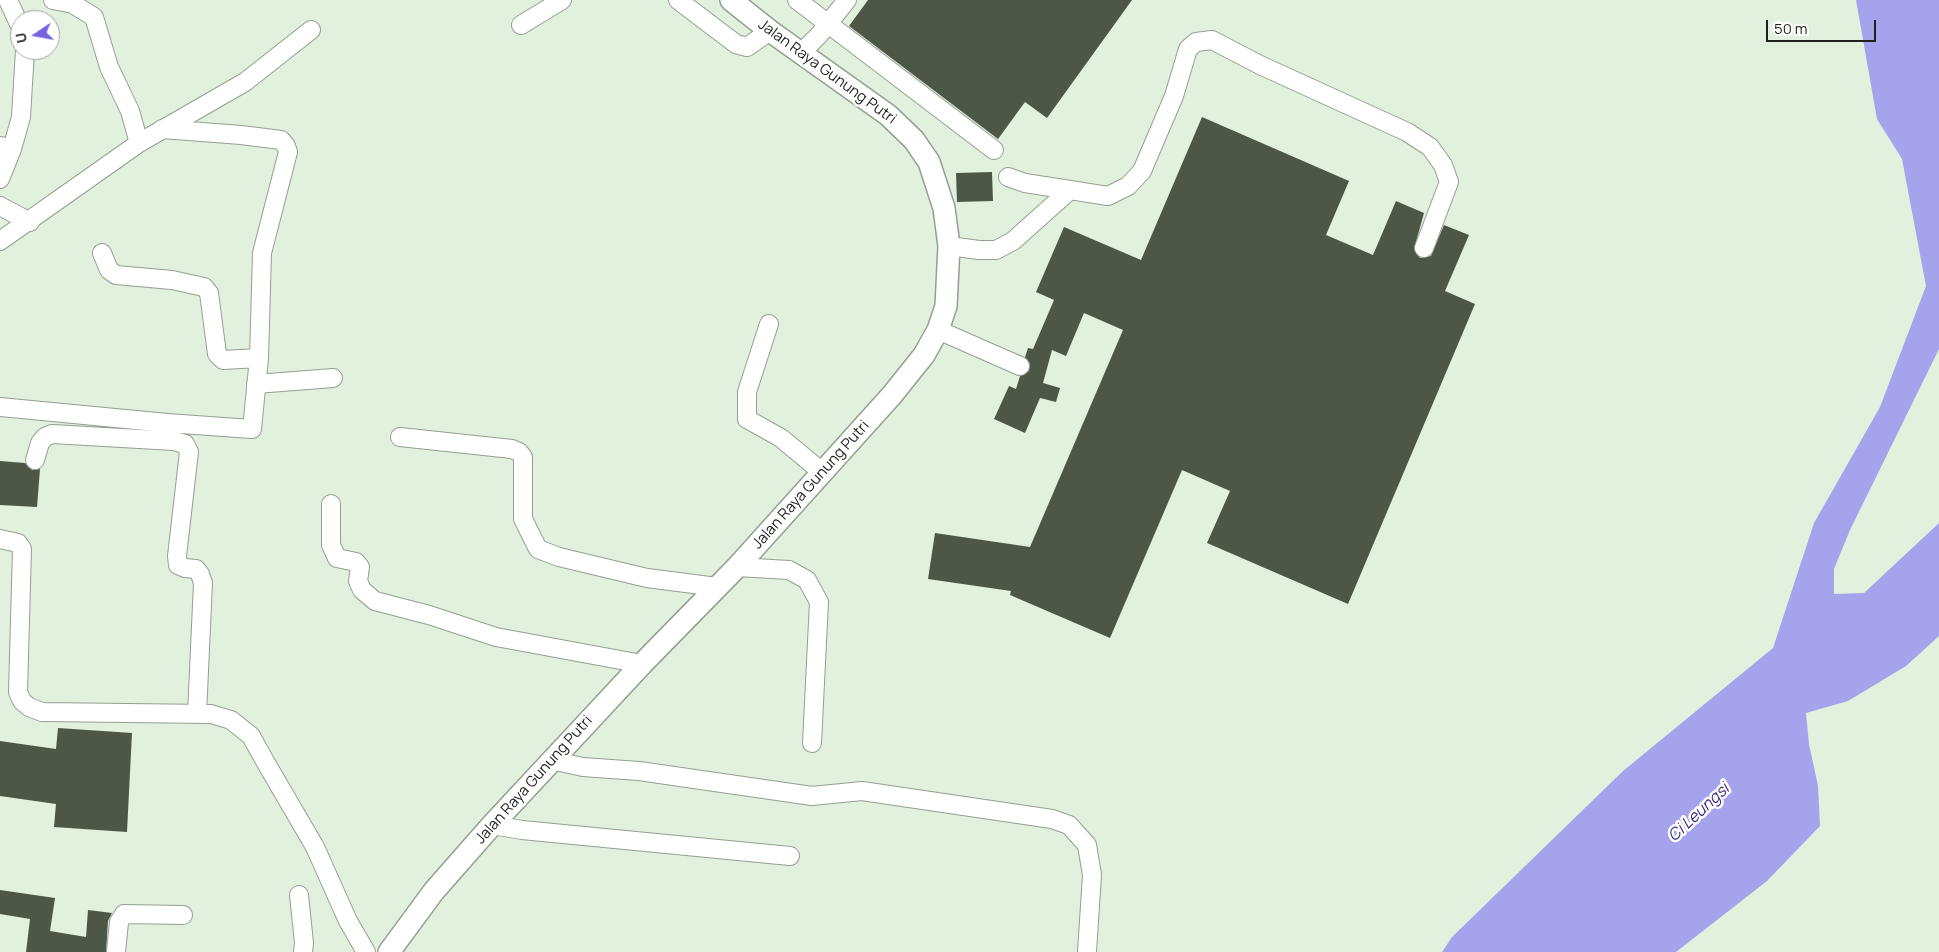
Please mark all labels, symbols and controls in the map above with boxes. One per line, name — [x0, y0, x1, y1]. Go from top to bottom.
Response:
north arrow — [10, 10, 60, 60]
scale bar — [1769, 10, 1879, 42]
street label: Jalan Raya Gunung Putri — [754, 16, 900, 128]
text: 50 m — [1774, 18, 1808, 39]
text: U — [10, 31, 31, 45]
street label: Jalan Raya Gunung Putri — [749, 417, 873, 553]
street label: Jalan Raya Gunung Putri — [472, 712, 596, 848]
water label: Ci Leungsi — [1664, 780, 1734, 846]

